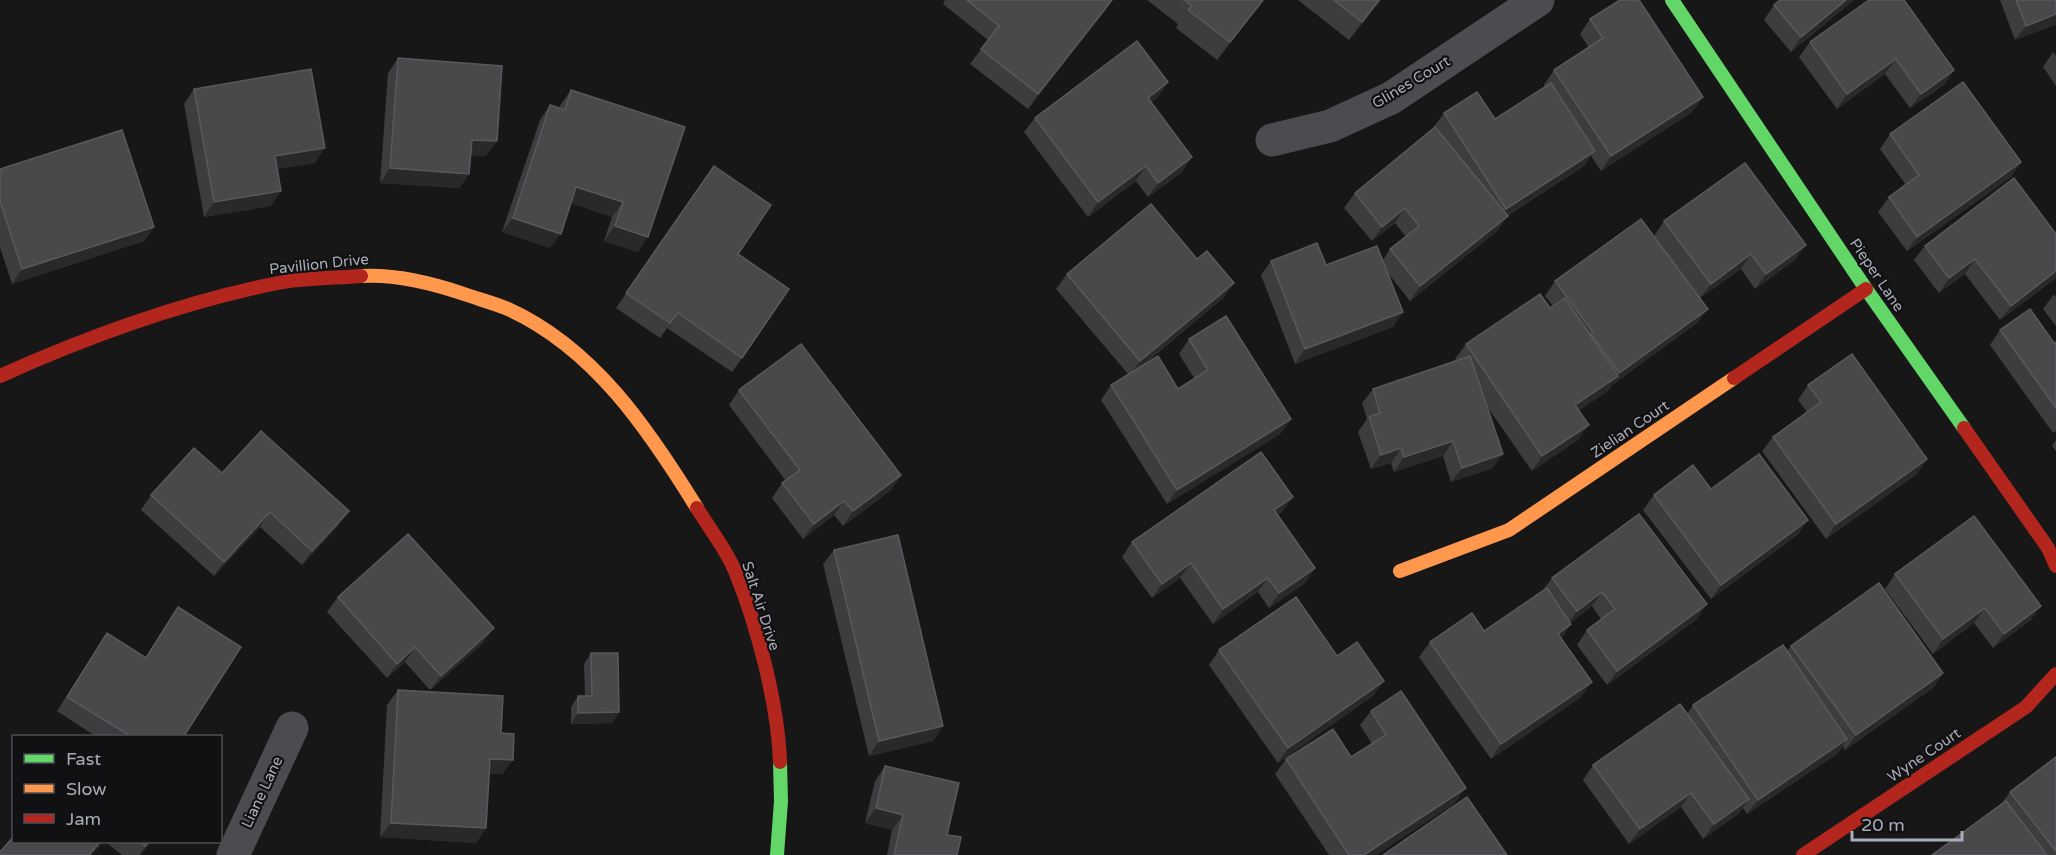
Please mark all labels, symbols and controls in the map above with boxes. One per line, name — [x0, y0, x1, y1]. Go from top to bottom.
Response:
street label: Glines Court — [1369, 52, 1453, 112]
street label: Pieper Lane — [1846, 235, 1908, 315]
street label: Pavillion Drive — [268, 250, 370, 278]
street label: Zielian Court — [1587, 396, 1673, 462]
street label: Salt Air Drive — [738, 559, 784, 653]
street label: Wyne Court — [1884, 724, 1964, 786]
legend — [12, 735, 222, 843]
text: Fast — [66, 748, 101, 770]
street label: Liane Lane — [238, 753, 286, 831]
text: Slow — [66, 778, 107, 800]
scale bar — [1852, 804, 1962, 842]
text: Jam — [66, 808, 101, 830]
text: 20 m — [1861, 814, 1905, 836]

